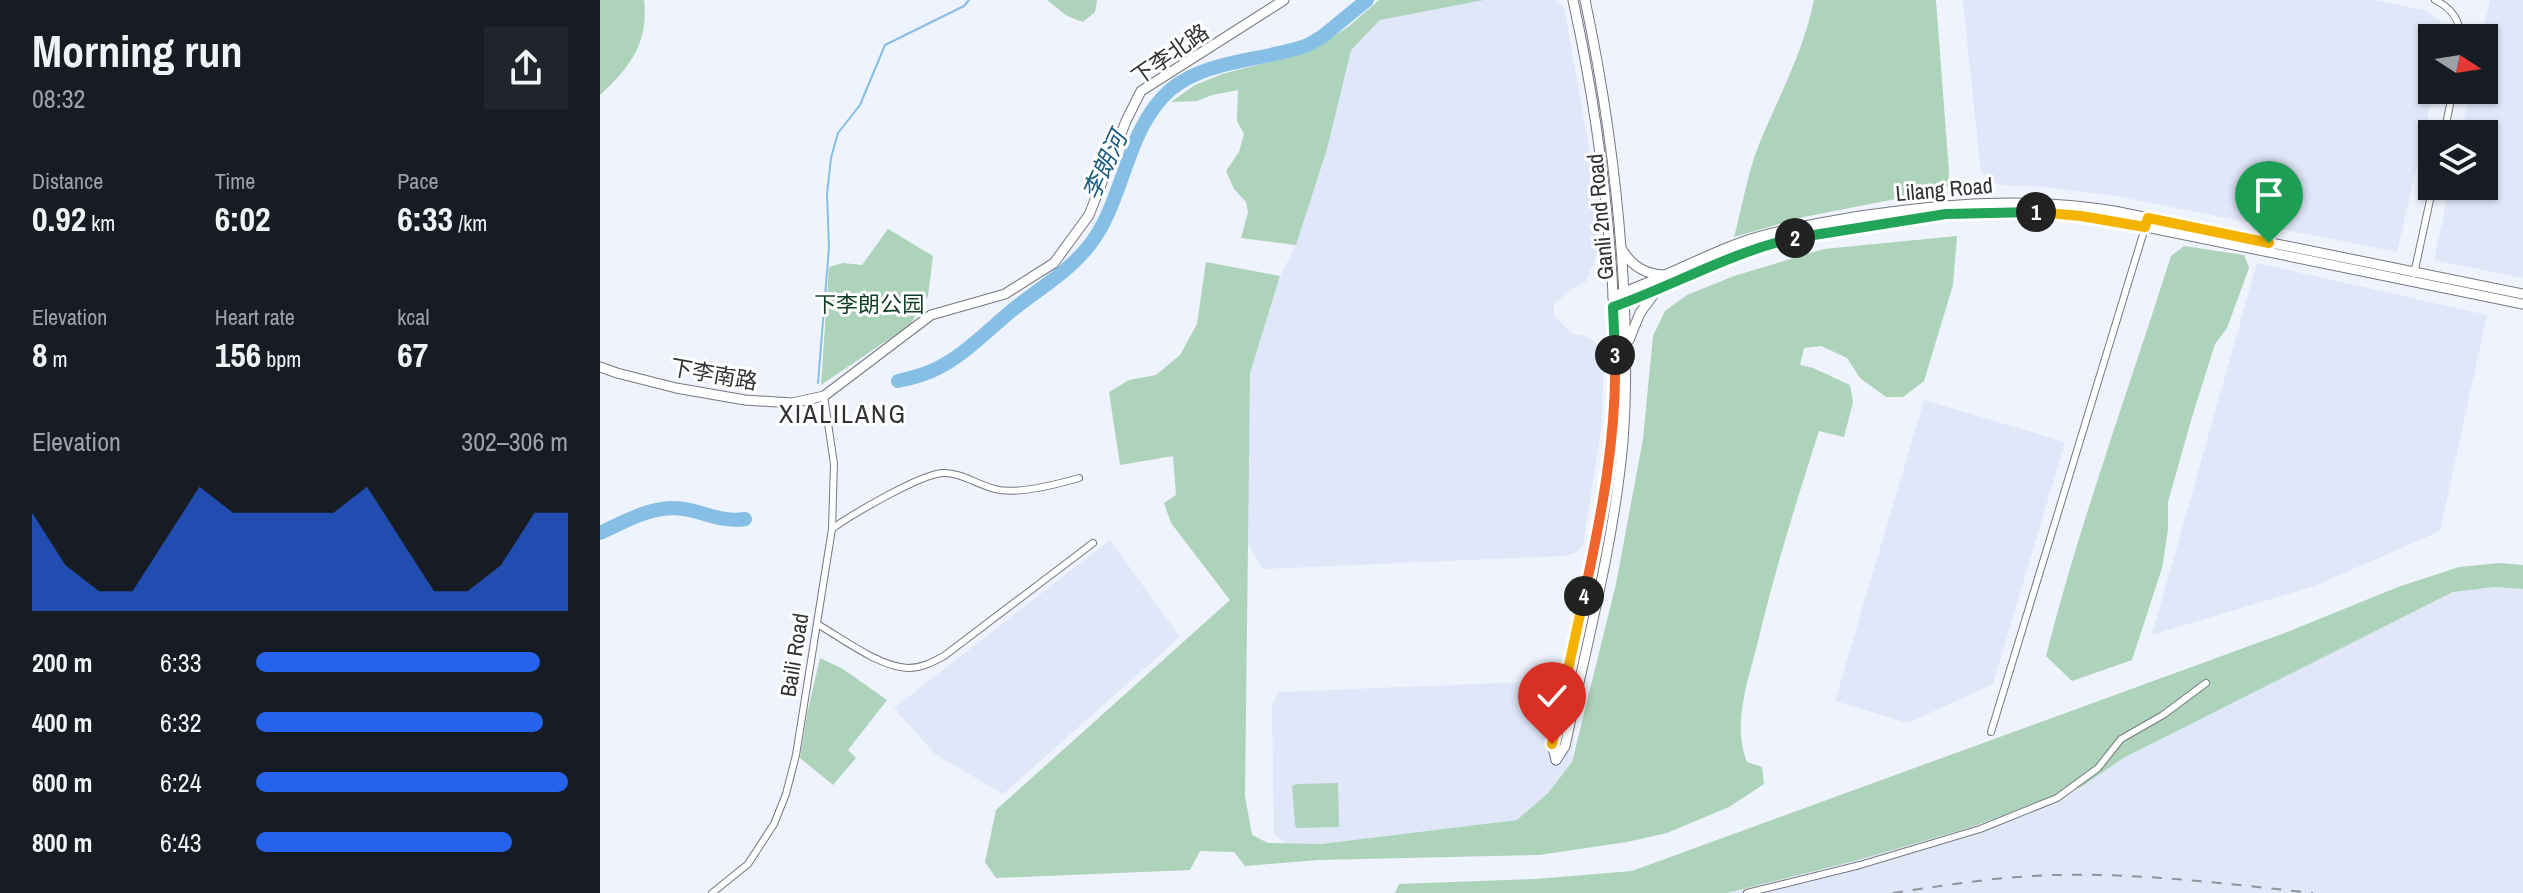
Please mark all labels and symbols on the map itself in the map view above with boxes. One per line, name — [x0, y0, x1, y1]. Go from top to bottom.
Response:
street label: 下李北路 — [1125, 16, 1215, 92]
north arrow — [2418, 24, 2498, 104]
water label: 李朗河 — [1074, 122, 1135, 204]
street label: Ganli 2nd Road — [1580, 153, 1620, 281]
pin — [2235, 161, 2303, 243]
street label: Lilang Road — [1894, 170, 1994, 208]
pin: 1 — [2016, 192, 2056, 232]
pin: 2 — [1775, 218, 1815, 258]
park label: 下李朗公园 — [814, 289, 924, 319]
pin: 3 — [1595, 335, 1635, 375]
street label: 下李南路 — [668, 352, 760, 396]
district label: XIALILANG — [779, 396, 907, 431]
pin: 4 — [1564, 576, 1604, 616]
street label: Baili Road — [773, 611, 815, 699]
pin — [1518, 662, 1586, 744]

